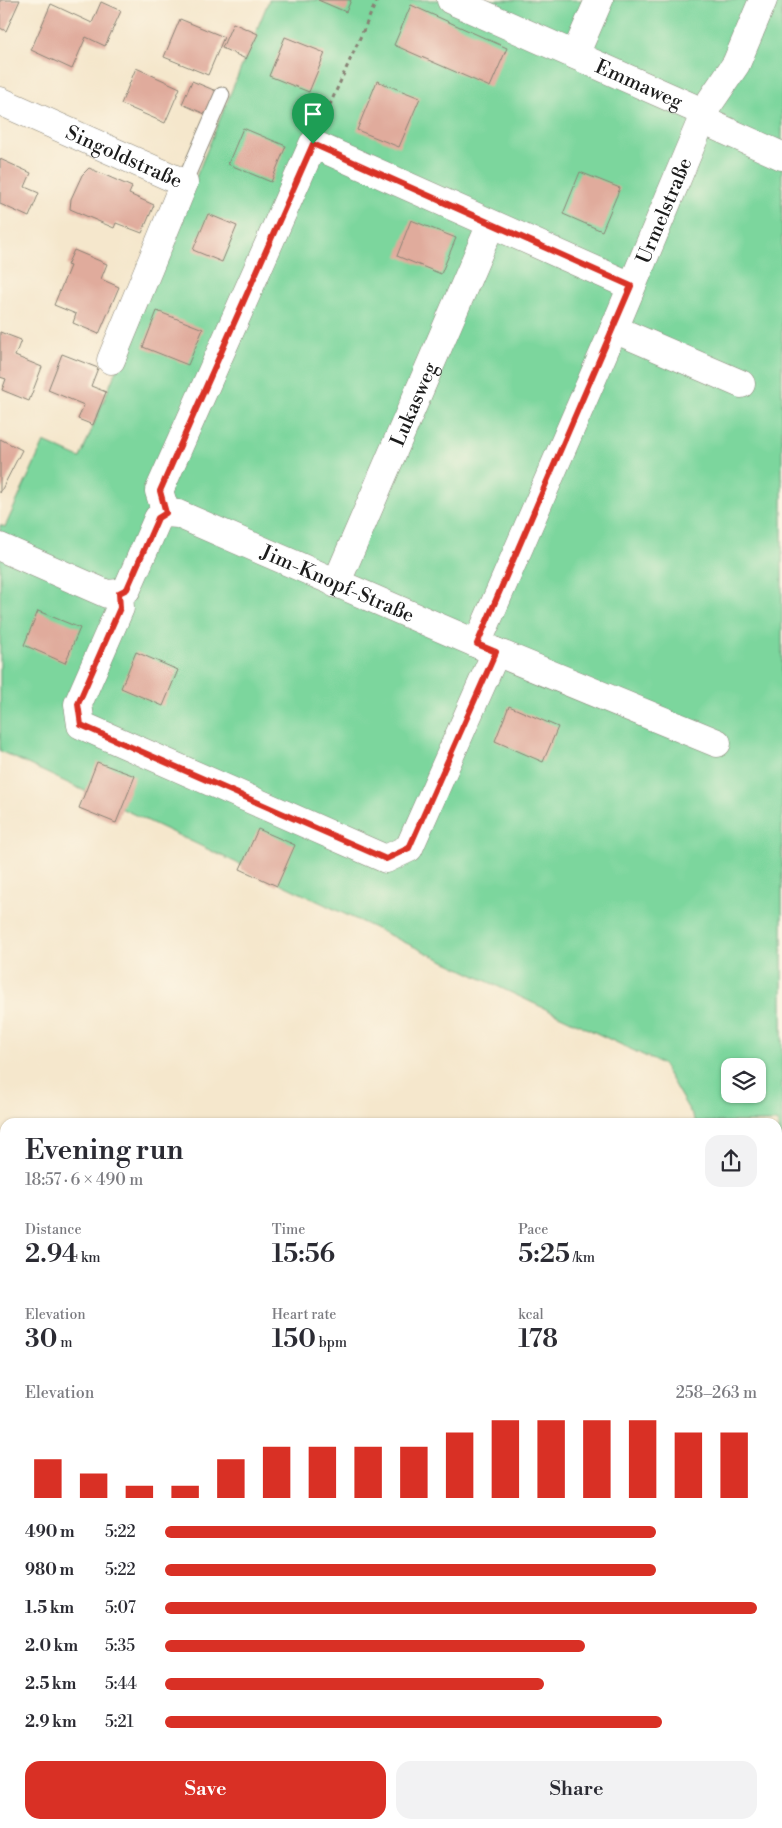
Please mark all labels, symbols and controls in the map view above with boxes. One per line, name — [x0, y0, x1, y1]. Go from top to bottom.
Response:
street label: Emmaweg — [591, 55, 687, 116]
pin — [292, 93, 334, 144]
icon: arrive — [299, 100, 327, 128]
street label: Singoldstraße — [61, 121, 186, 195]
street label: Urmelstraße — [632, 154, 698, 268]
street label: Lukasweg — [386, 358, 444, 450]
street label: Jim-Knopf-Straße — [256, 540, 418, 629]
map controls — [721, 1058, 766, 1103]
button: layers — [721, 1058, 766, 1103]
text: Evening run — [25, 1133, 184, 1168]
button: share — [705, 1135, 757, 1187]
text: 18:57 · 6 × 490 m — [25, 1170, 143, 1190]
text: Distance — [25, 1221, 82, 1239]
text: Time — [272, 1221, 305, 1239]
text: Pace — [518, 1221, 548, 1239]
text: 2.94 — [25, 1239, 78, 1270]
text: 15:56 — [272, 1239, 335, 1270]
text: 5:25 — [518, 1239, 570, 1270]
text: km — [78, 1249, 101, 1267]
text: /km — [570, 1249, 595, 1267]
text: Elevation — [25, 1306, 86, 1324]
text: Heart rate — [272, 1306, 336, 1324]
text: kcal — [518, 1306, 544, 1324]
text: 30 — [25, 1324, 57, 1355]
text: 150 — [272, 1324, 316, 1355]
text: 178 — [518, 1324, 558, 1355]
text: m — [57, 1334, 72, 1352]
text: bpm — [316, 1334, 347, 1352]
text: Elevation — [25, 1383, 94, 1403]
text: 258–263 m — [676, 1383, 757, 1403]
text: 490 m — [25, 1522, 75, 1542]
text: 5:22 — [105, 1522, 136, 1542]
text: 980 m — [25, 1560, 74, 1580]
text: 5:22 — [105, 1560, 136, 1580]
text: 1.5 km — [25, 1598, 74, 1618]
text: 5:07 — [105, 1598, 136, 1618]
text: 2.0 km — [25, 1636, 78, 1656]
text: 5:35 — [105, 1636, 135, 1656]
text: 2.5 km — [25, 1674, 76, 1694]
text: 5:44 — [105, 1674, 137, 1694]
text: 2.9 km — [25, 1712, 76, 1732]
text: 5:21 — [105, 1712, 134, 1732]
button: Save — [25, 1761, 386, 1819]
button: Share — [396, 1761, 757, 1819]

